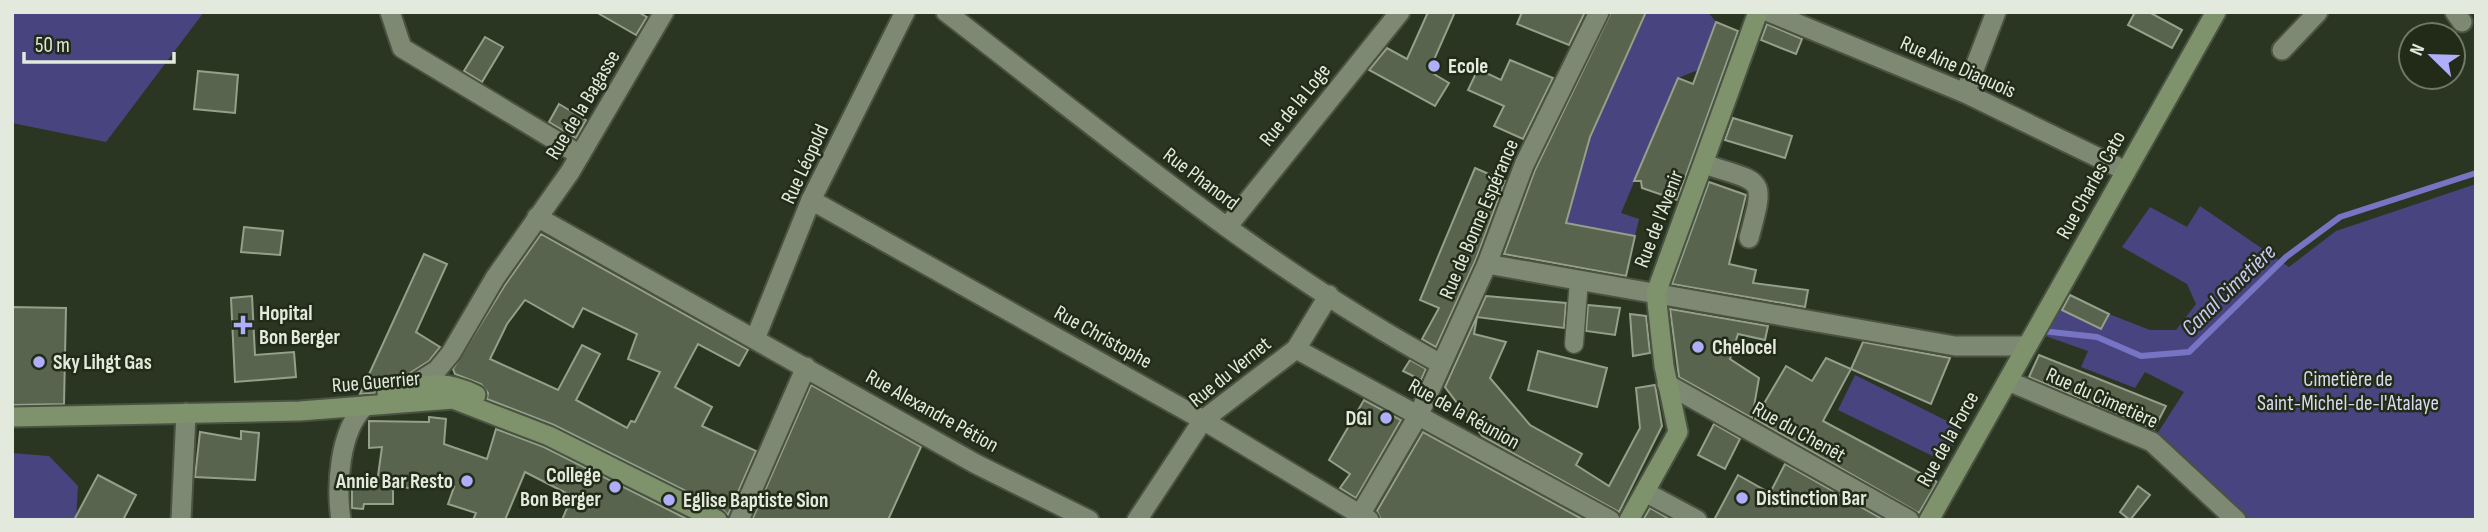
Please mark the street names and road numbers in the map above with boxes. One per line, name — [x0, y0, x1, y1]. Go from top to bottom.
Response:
street label: Rue Aine Diaquois — [1896, 30, 2020, 104]
street label: Rue de la Bagasse — [541, 46, 625, 164]
street label: Rue de la Loge — [1254, 59, 1336, 151]
street label: Rue Léopold — [776, 120, 834, 208]
street label: Rue Charles Cato — [2051, 127, 2131, 243]
street label: Rue de Bonne Espérance — [1434, 135, 1524, 303]
street label: Rue Phanord — [1158, 142, 1244, 216]
street label: Rue de l'Avenir — [1629, 167, 1689, 271]
street label: Rue Christophe — [1050, 300, 1156, 374]
street label: Rue du Vernet — [1184, 331, 1276, 413]
street label: Rue du Cimetière — [2042, 362, 2162, 434]
street label: Rue Alexandre Pétion — [861, 364, 1003, 458]
street label: Rue Guerrier — [331, 366, 421, 398]
street label: Rue de la Réunion — [1404, 373, 1524, 455]
street label: Rue de la Force — [1912, 387, 1984, 491]
street label: Rue du Chenêt — [1748, 396, 1850, 468]

